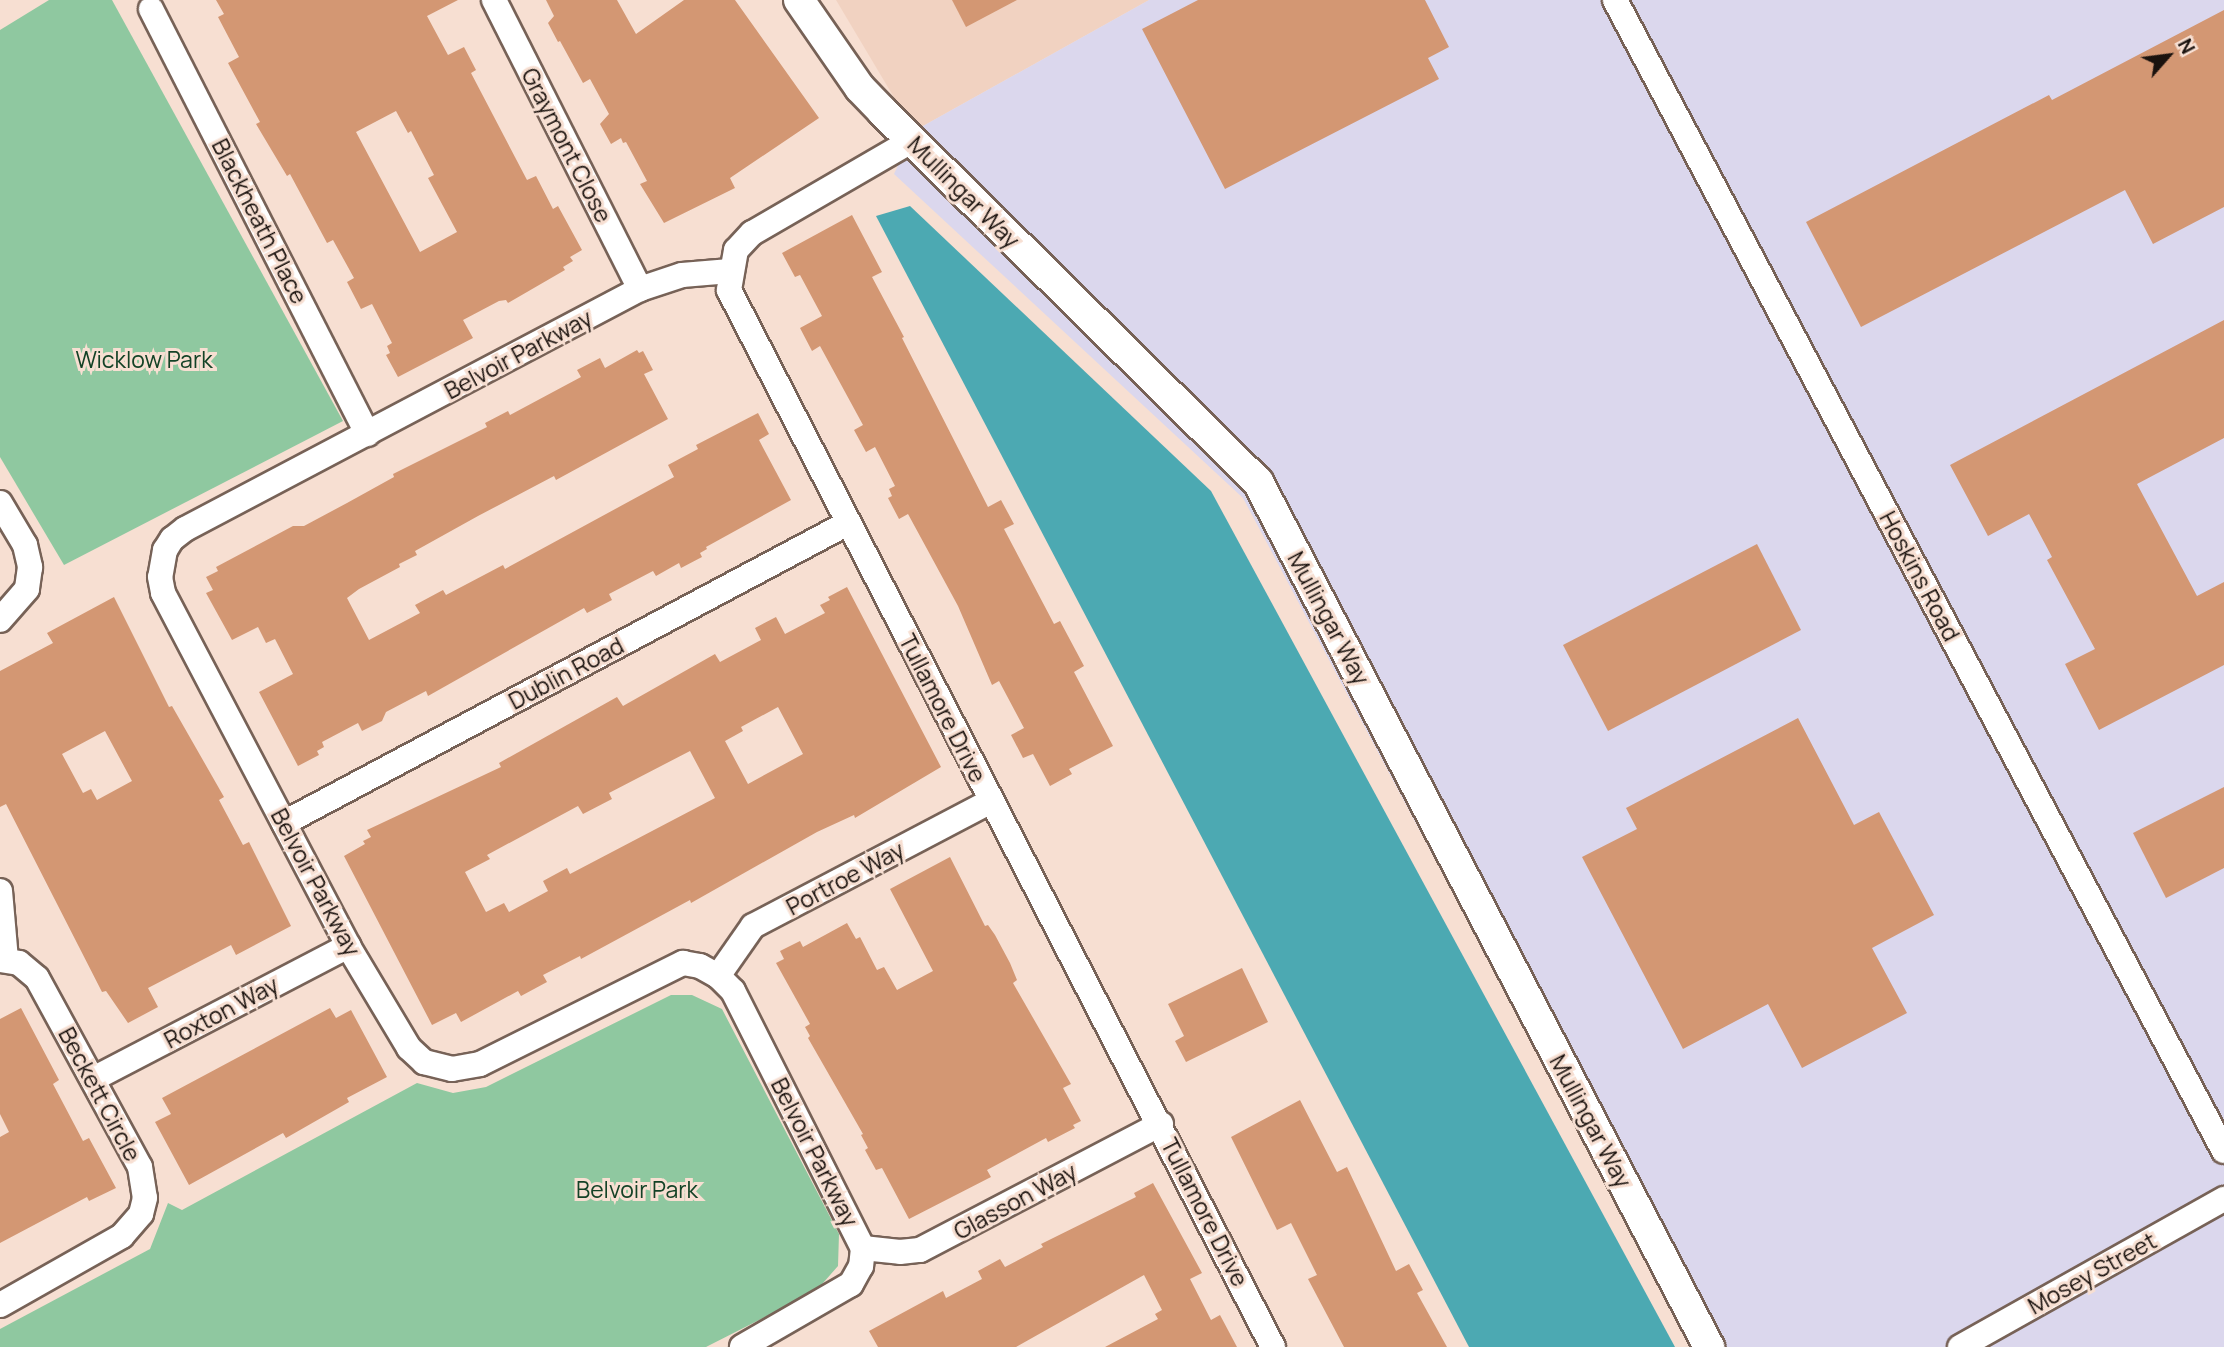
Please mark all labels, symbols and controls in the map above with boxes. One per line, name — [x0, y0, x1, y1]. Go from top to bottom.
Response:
north arrow — [2133, 21, 2203, 91]
text: N — [2172, 34, 2201, 58]
street label: Graymont Close — [516, 63, 618, 227]
street label: Mullingar Way — [902, 130, 1026, 254]
street label: Blackheath Place — [207, 134, 313, 308]
street label: Belvoir Parkway — [440, 304, 596, 404]
park label: Wicklow Park — [75, 345, 213, 373]
street label: Hoskins Road — [1874, 506, 1966, 646]
street label: Mullingar Way — [1282, 547, 1376, 689]
street label: Tullamore Drive — [894, 629, 992, 787]
street label: Dublin Road — [504, 631, 628, 715]
street label: Belvoir Parkway — [266, 804, 366, 960]
street label: Portroe Way — [781, 835, 909, 921]
street label: Roxton Way — [159, 970, 283, 1054]
street label: Beckett Circle — [53, 1022, 147, 1166]
street label: Mullingar Way — [1544, 1050, 1638, 1192]
street label: Belvoir Parkway — [766, 1073, 864, 1231]
street label: Tullamore Drive — [1156, 1133, 1254, 1291]
street label: Glasson Way — [949, 1157, 1081, 1245]
park label: Belvoir Park — [576, 1175, 698, 1203]
street label: Mosey Street — [2023, 1226, 2161, 1320]

